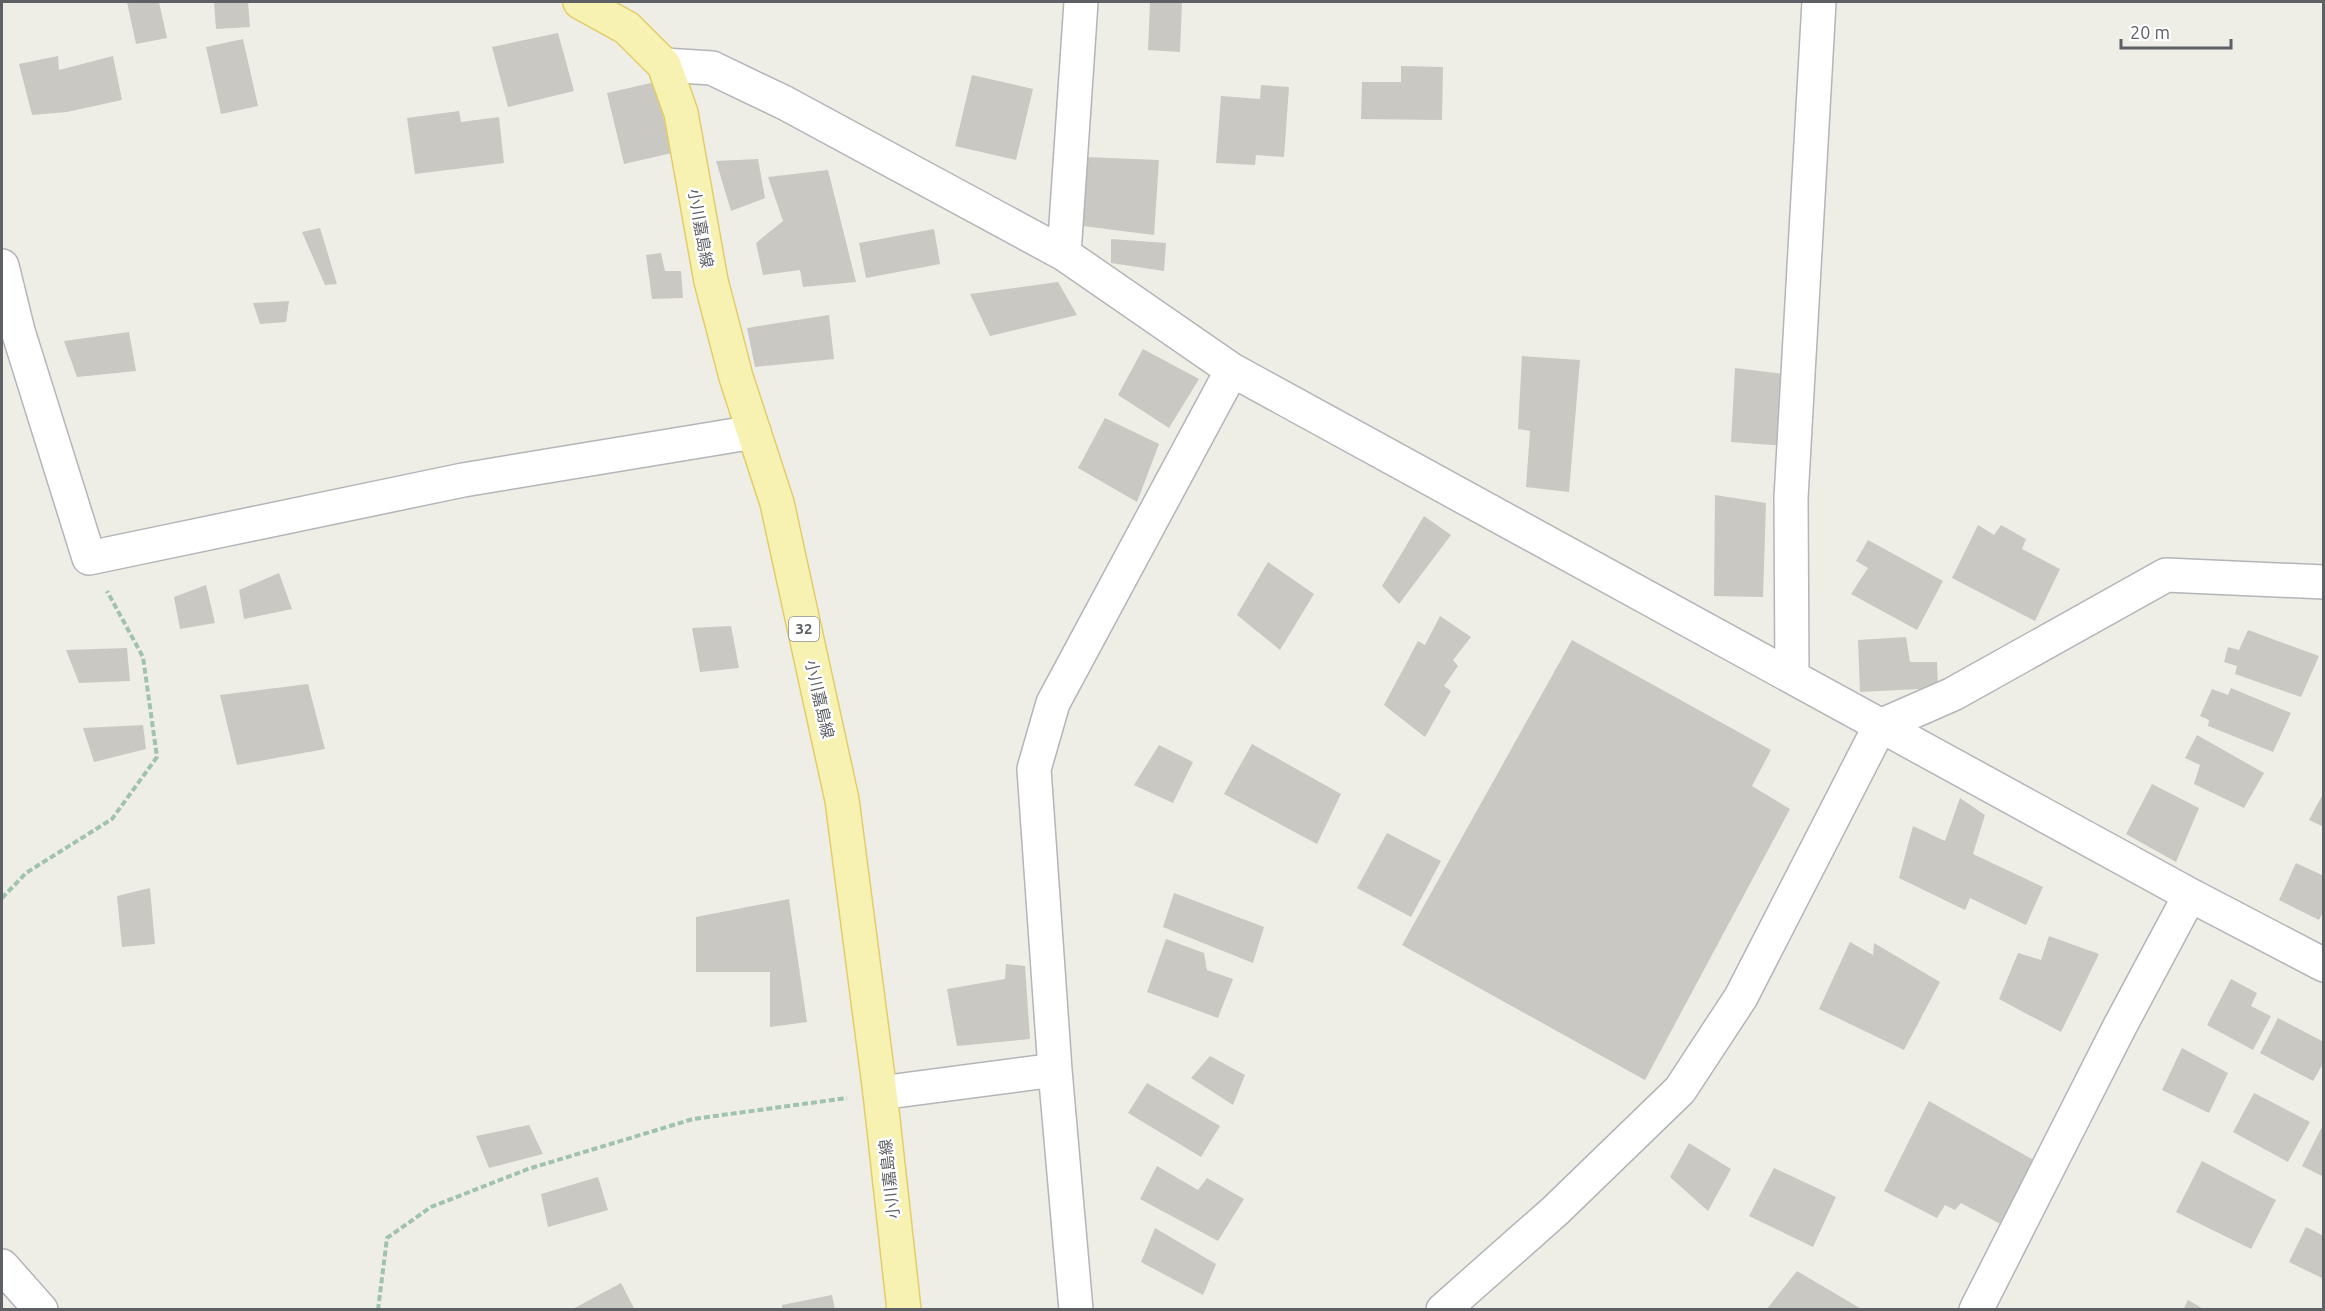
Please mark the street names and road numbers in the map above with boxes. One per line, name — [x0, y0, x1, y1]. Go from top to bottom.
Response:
street label: 小川嘉島線 — [685, 187, 717, 269]
road number: 32 — [789, 617, 819, 641]
street label: 小川嘉島線 — [802, 658, 838, 740]
street label: 小川嘉島線 — [876, 1138, 902, 1220]

